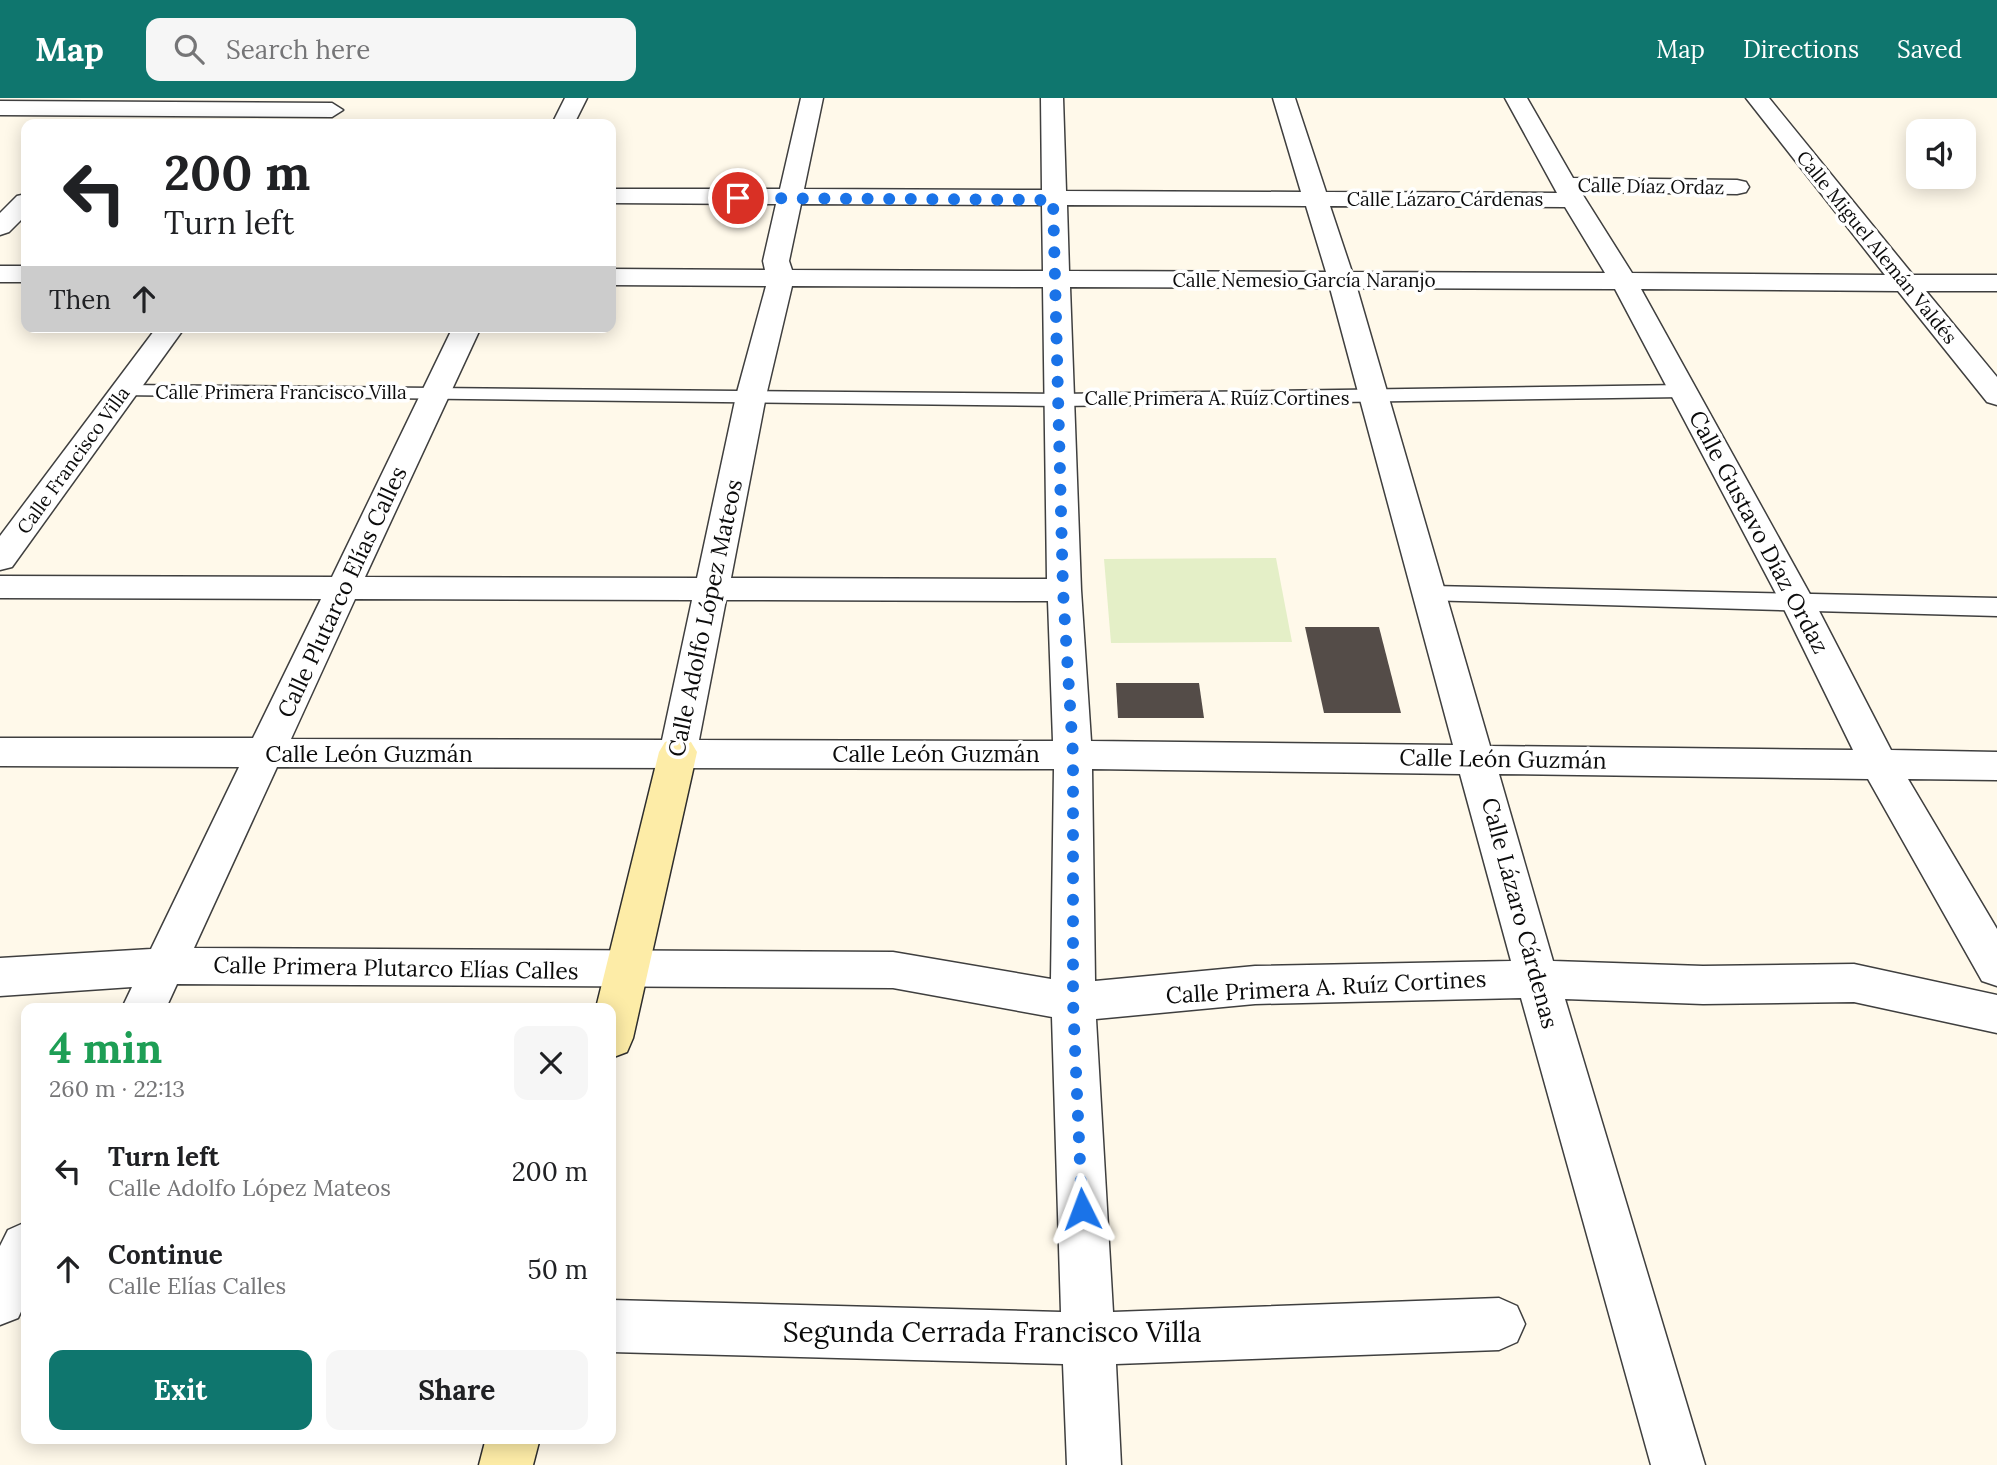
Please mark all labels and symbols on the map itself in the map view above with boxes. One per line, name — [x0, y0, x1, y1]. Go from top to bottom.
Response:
street label: Calle Miguel Alemán Valdés — [1792, 145, 1963, 349]
pin — [708, 168, 768, 228]
street label: Calle Díaz Ordaz — [1577, 173, 1725, 199]
street label: Calle Lázaro Cárdenas — [1347, 187, 1544, 211]
street label: Calle Nemesio García Naranjo — [1172, 268, 1436, 292]
street label: Calle Primera Francisco Villa — [155, 380, 407, 404]
street label: Calle Francisco Villa — [11, 381, 135, 538]
street label: Calle Primera A. Ruíz Cortines — [1085, 386, 1350, 410]
street label: Calle Gustavo Díaz Ordaz — [1683, 405, 1836, 658]
street label: Calle Plutarco Elías Calles — [270, 461, 413, 722]
street label: Calle Adolfo López Mateos — [661, 477, 748, 759]
street label: Calle León Guzmán — [265, 739, 473, 768]
street label: Calle León Guzmán — [832, 739, 1040, 768]
street label: Calle León Guzmán — [1399, 742, 1607, 775]
street label: Calle Lázaro Cárdenas — [1476, 794, 1565, 1032]
street label: Calle Primera Plutarco Elías Calles — [213, 950, 579, 985]
street label: Calle Primera A. Ruíz Cortines — [1165, 964, 1487, 1009]
position arrow — [1045, 1172, 1119, 1246]
street label: Segunda Cerrada Francisco Villa — [783, 1314, 1201, 1350]

